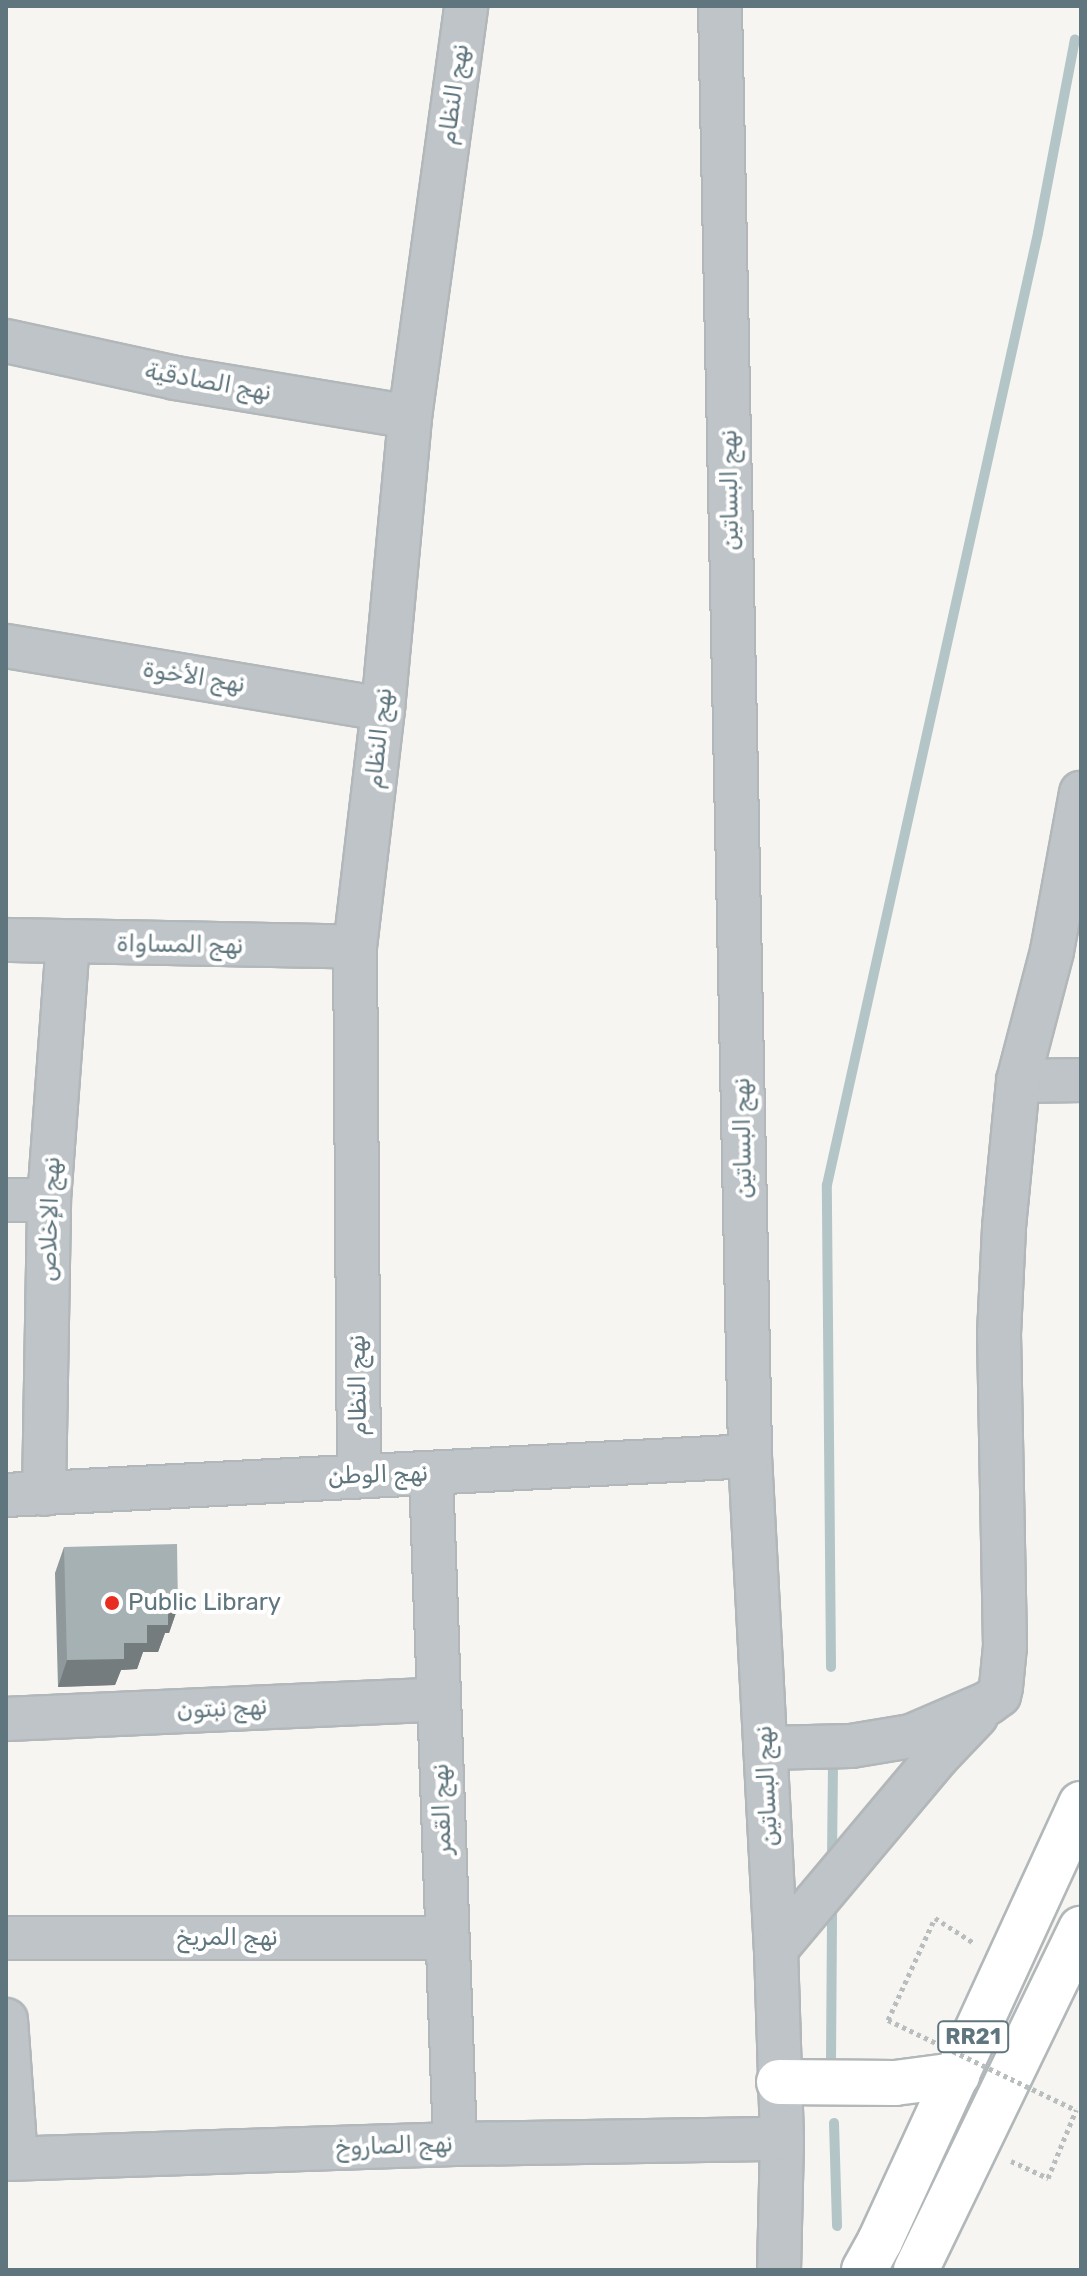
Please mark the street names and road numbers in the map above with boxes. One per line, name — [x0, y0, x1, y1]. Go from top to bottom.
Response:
street label: نهج النظام — [433, 42, 475, 146]
street label: نهج الصادقية — [142, 357, 274, 407]
street label: نهج البساتين — [715, 429, 745, 551]
street label: نهج الأخوة — [141, 655, 247, 699]
street label: نهج النظام — [359, 686, 399, 790]
street label: نهج المساواة — [116, 929, 244, 961]
street label: نهج البساتين — [728, 1077, 758, 1199]
street label: نهج الإخلاص — [33, 1156, 67, 1282]
street label: نهج النظام — [343, 1334, 373, 1436]
street label: نهج الوطن — [327, 1459, 429, 1491]
street label: نهج نبتون — [176, 1692, 268, 1726]
street label: نهج البساتين — [749, 1725, 785, 1847]
street label: نهج القمر — [426, 1763, 458, 1855]
street label: نهج المريخ — [176, 1924, 278, 1952]
road number: RR21 — [937, 2019, 1009, 2055]
street label: نهج الصاروخ — [335, 2130, 453, 2162]

